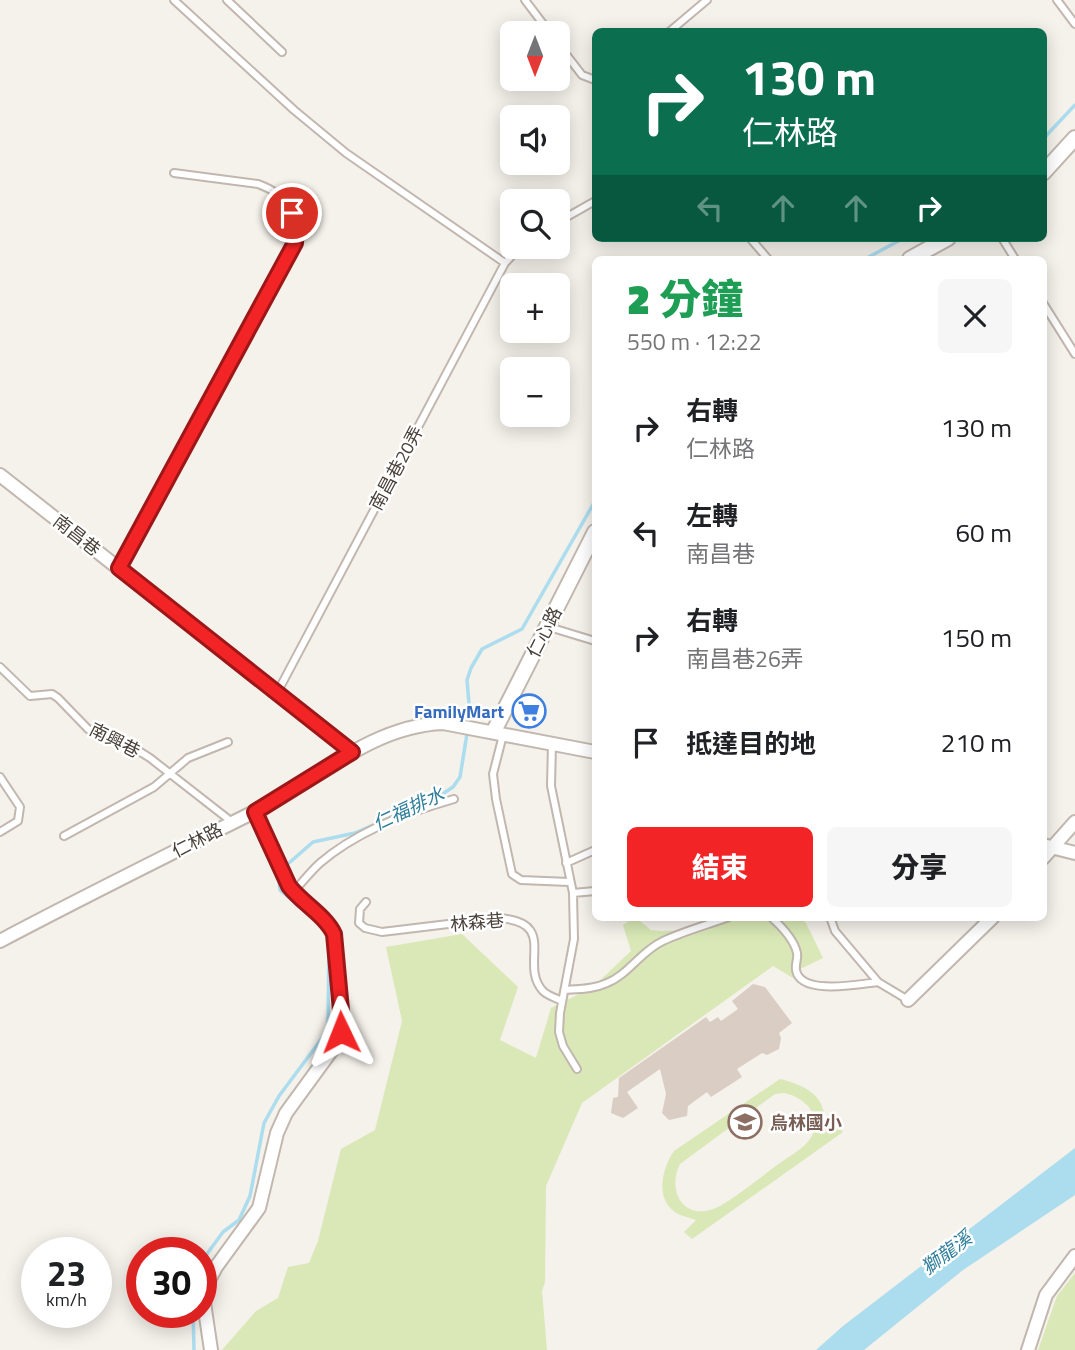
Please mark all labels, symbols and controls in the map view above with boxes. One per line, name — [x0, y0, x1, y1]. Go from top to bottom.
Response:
north arrow — [500, 21, 570, 91]
map controls — [500, 21, 570, 427]
text: 130 m — [742, 39, 876, 114]
icon: right — [627, 56, 718, 147]
button: sound — [500, 105, 570, 175]
text: 仁林路 — [742, 108, 838, 156]
pin — [262, 183, 322, 243]
button: search — [500, 189, 570, 259]
icon: left — [691, 189, 729, 227]
icon: ahead — [764, 189, 802, 227]
icon: ahead — [837, 189, 875, 227]
icon: right — [910, 189, 948, 227]
icon: arrive — [273, 194, 311, 232]
text: 2 分鐘 — [627, 266, 743, 330]
button: + — [500, 273, 570, 343]
button: close — [938, 279, 1012, 353]
text: 550 m · 12:22 — [627, 324, 762, 359]
button: − — [500, 357, 570, 427]
text: 右轉 — [686, 391, 738, 430]
text: 130 m — [941, 408, 1012, 447]
icon: right — [627, 409, 665, 447]
street label: 南昌巷20弄 — [362, 421, 430, 515]
text: 仁林路 — [686, 431, 755, 466]
text: 左轉 — [686, 496, 738, 535]
street label: 南昌巷 — [47, 508, 107, 562]
text: 60 m — [955, 513, 1012, 552]
icon: left — [627, 514, 665, 552]
text: 南昌巷 — [686, 536, 755, 571]
text: 右轉 — [686, 601, 738, 640]
street label: 仁心路 — [520, 602, 568, 662]
text: 150 m — [941, 618, 1012, 657]
icon: right — [627, 619, 665, 657]
text: 南昌巷26弄 — [686, 641, 804, 676]
supermarket icon: FamilyMart — [510, 692, 548, 730]
place label: FamilyMart — [414, 698, 504, 725]
street label: 南興巷 — [85, 716, 145, 764]
text: 210 m — [941, 723, 1012, 762]
icon: arrive — [627, 724, 665, 762]
text: 抵達目的地 — [686, 724, 816, 763]
water label: 仁福排水 — [367, 778, 449, 837]
street label: 仁林路 — [167, 816, 227, 864]
button: 結束 — [627, 827, 813, 907]
button: 分享 — [827, 827, 1012, 907]
street label: 林森巷 — [449, 906, 505, 938]
position arrow — [304, 995, 378, 1069]
school or university icon: 烏林國小 — [726, 1103, 764, 1141]
place label: 烏林國小 — [770, 1109, 842, 1136]
water label: 獅龍溪 — [915, 1221, 980, 1281]
speed limit sign: 30 — [126, 1237, 217, 1328]
text: 23 — [47, 1246, 86, 1300]
text: km/h — [46, 1286, 87, 1313]

